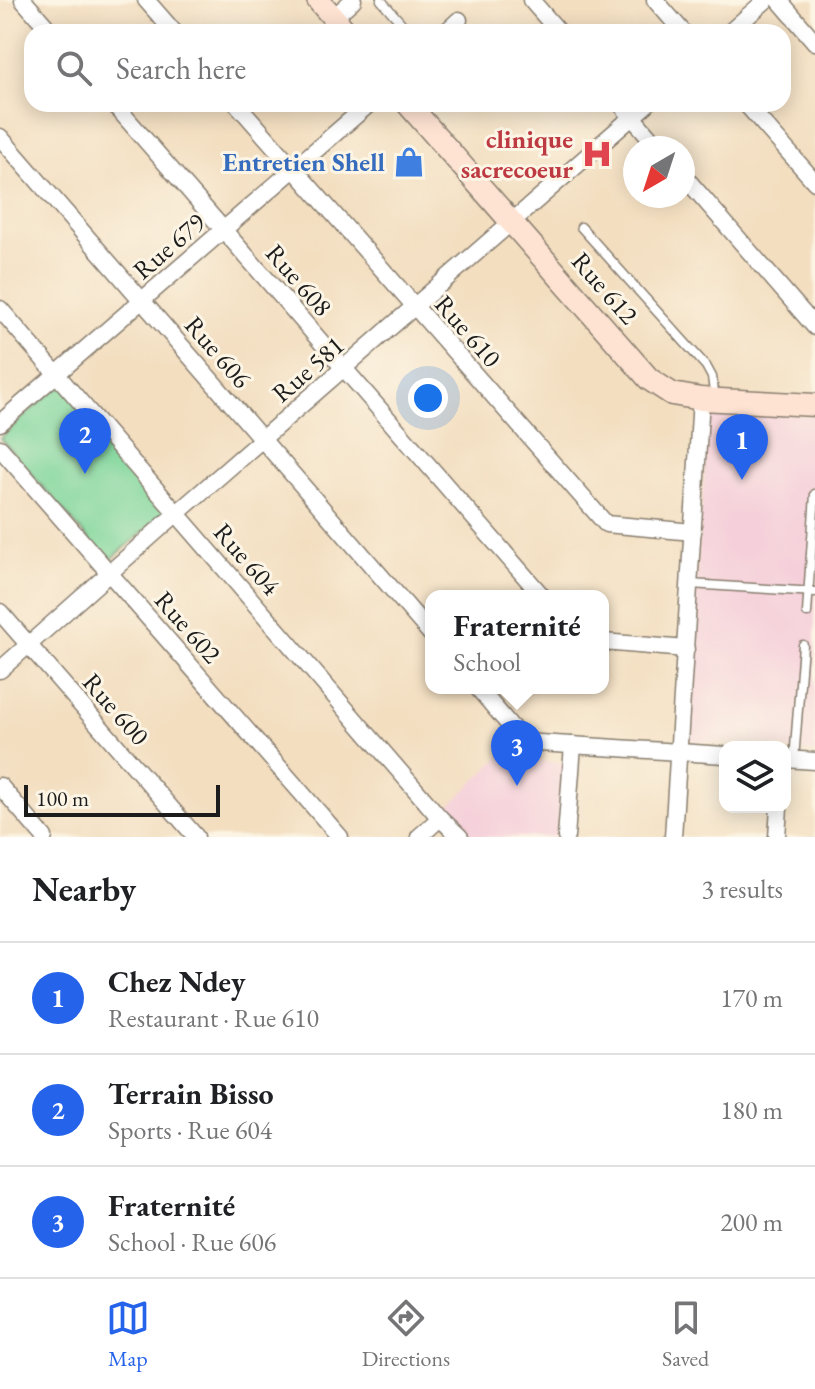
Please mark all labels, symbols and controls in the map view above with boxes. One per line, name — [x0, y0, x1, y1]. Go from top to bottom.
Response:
search box — [24, 24, 791, 112]
icon: search — [52, 46, 96, 90]
text: Search here — [116, 49, 246, 88]
place label: clinique sacrecoeur — [461, 122, 573, 186]
north arrow — [623, 136, 695, 208]
hospital icon: clinique sacrecoeur — [580, 137, 614, 171]
place label: Entretien Shell — [223, 145, 385, 179]
shop icon: Entretien Shell — [392, 145, 426, 179]
street label: Rue 679 — [126, 205, 213, 287]
street label: Rue 608 — [258, 237, 340, 323]
street label: Rue 612 — [564, 245, 646, 332]
street label: Rue 610 — [427, 288, 509, 374]
street label: Rue 606 — [177, 309, 259, 395]
street label: Rue 581 — [265, 328, 351, 410]
your location — [408, 378, 448, 418]
pin: 2 — [59, 408, 111, 474]
pin: 1 — [716, 414, 768, 480]
street label: Rue 604 — [206, 516, 288, 603]
street label: Rue 602 — [147, 584, 229, 671]
popup — [425, 590, 609, 694]
text: Fraternité — [453, 606, 581, 645]
text: School — [453, 645, 521, 679]
street label: Rue 600 — [75, 666, 157, 752]
pin: 3 — [491, 720, 543, 786]
map controls — [719, 741, 791, 813]
button: layers — [719, 741, 791, 813]
scale bar — [24, 781, 220, 817]
text: 100 m — [36, 784, 89, 813]
text: Nearby — [32, 867, 136, 911]
text: 3 results — [702, 872, 783, 906]
text: Chez Ndey — [108, 962, 245, 1001]
text: 1 — [51, 981, 65, 1015]
text: 170 m — [720, 981, 783, 1015]
text: Restaurant · Rue 610 — [108, 1001, 319, 1035]
text: Terrain Bisso — [108, 1074, 274, 1113]
text: 2 — [51, 1093, 65, 1127]
text: 180 m — [720, 1093, 783, 1127]
text: Sports · Rue 604 — [108, 1113, 272, 1147]
text: Fraternité — [108, 1186, 235, 1225]
text: 3 — [51, 1205, 65, 1239]
text: 200 m — [720, 1205, 783, 1239]
text: School · Rue 606 — [108, 1225, 276, 1259]
tab: Map — [106, 1296, 150, 1373]
tab: Directions — [362, 1296, 450, 1373]
tab: Saved — [662, 1296, 709, 1373]

